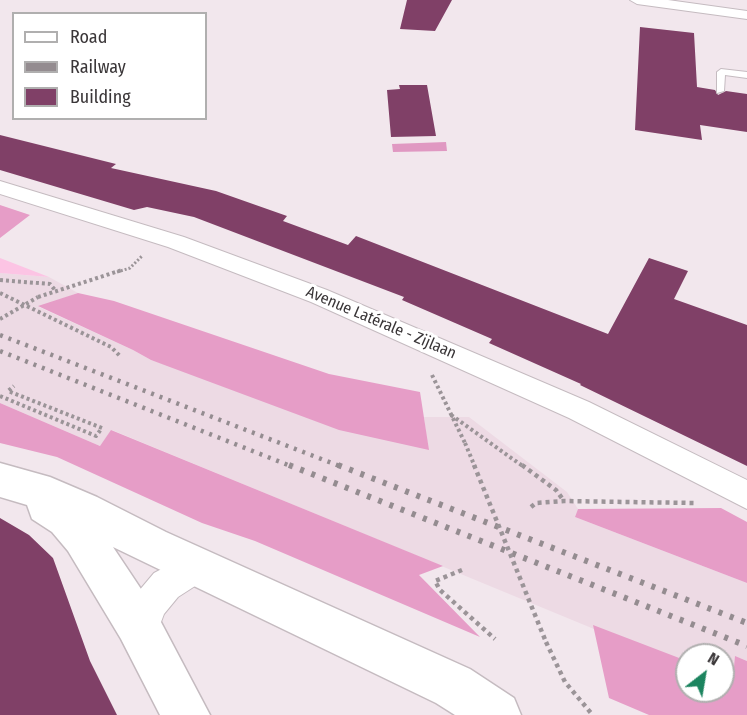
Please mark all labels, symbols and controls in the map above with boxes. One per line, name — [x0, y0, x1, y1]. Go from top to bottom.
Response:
legend — [12, 12, 207, 120]
text: Road — [70, 26, 107, 48]
text: Railway — [70, 56, 126, 78]
text: Building — [70, 86, 131, 108]
street label: Avenue Latérale - Zijlaan — [303, 283, 459, 363]
north arrow — [675, 643, 735, 703]
text: N — [704, 648, 723, 669]

